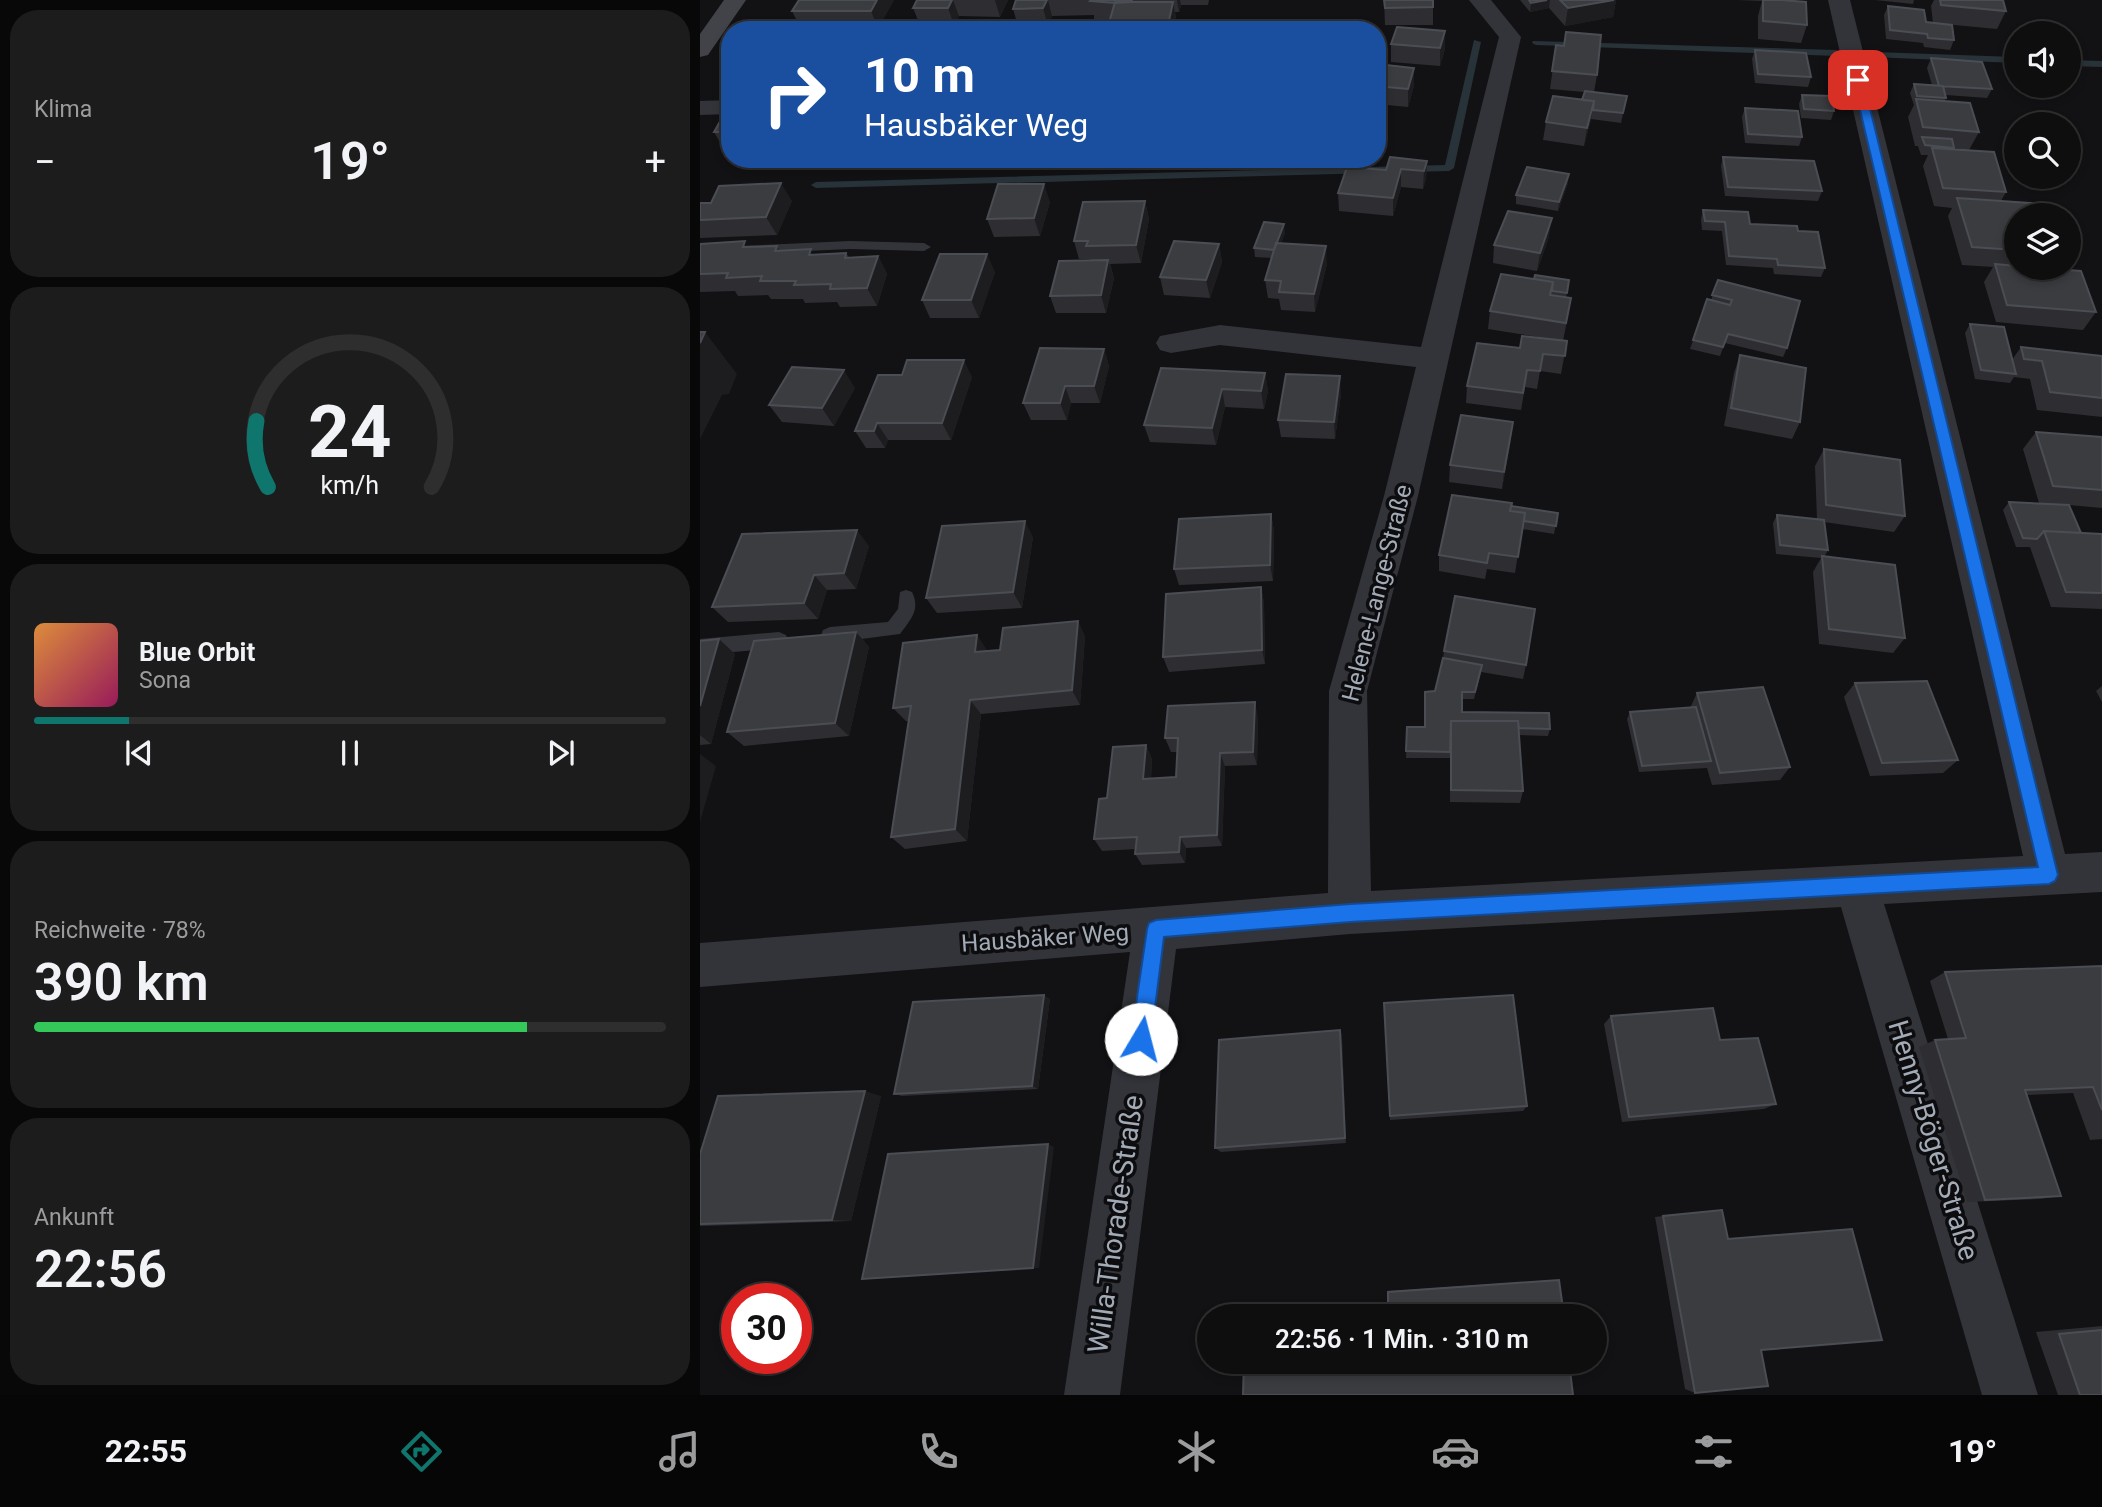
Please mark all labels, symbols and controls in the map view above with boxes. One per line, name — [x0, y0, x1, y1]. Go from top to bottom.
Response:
map controls — [2004, 21, 2081, 280]
button: sound — [2004, 21, 2081, 98]
text: 10 m — [864, 47, 975, 104]
icon: right — [749, 49, 840, 140]
pin — [1828, 50, 1888, 110]
icon: arrive — [1839, 61, 1877, 99]
text: Klima — [34, 96, 92, 123]
text: Hausbäker Weg — [864, 106, 1088, 144]
button: search — [2004, 112, 2081, 189]
text: 19° — [310, 131, 390, 192]
text: − — [34, 140, 56, 184]
text: + — [644, 140, 666, 184]
button: layers — [2004, 203, 2081, 280]
text: 24 — [308, 389, 392, 475]
text: km/h — [321, 470, 379, 499]
street label: Helene-Lange-Straße — [1336, 481, 1418, 705]
text: Blue Orbit — [139, 637, 255, 667]
text: Sona — [139, 667, 191, 694]
icon: previous — [120, 734, 158, 772]
icon: pause — [331, 734, 369, 772]
icon: next — [542, 734, 580, 772]
text: Reichweite · 78% — [34, 917, 206, 944]
street label: Hausbäker Weg — [960, 918, 1130, 958]
text: 390 km — [34, 952, 209, 1013]
position arrow — [1104, 1002, 1178, 1076]
street label: Henny-Böger-Straße — [1881, 1016, 1986, 1264]
street label: Willa-Thorade-Straße — [1081, 1093, 1150, 1355]
text: Ankunft — [34, 1204, 114, 1231]
text: 22:56 — [34, 1239, 167, 1300]
speed limit sign: 30 — [721, 1283, 812, 1374]
text: 22:56 · 1 Min. · 310 m — [1275, 1324, 1529, 1354]
icon: directions — [397, 1427, 446, 1476]
icon: music — [655, 1427, 704, 1476]
icon: phone — [914, 1427, 963, 1476]
icon: climate — [1172, 1427, 1221, 1476]
icon: car — [1431, 1427, 1480, 1476]
icon: filters — [1689, 1427, 1738, 1476]
text: 22:55 — [105, 1432, 187, 1470]
text: 19° — [1948, 1432, 1997, 1470]

